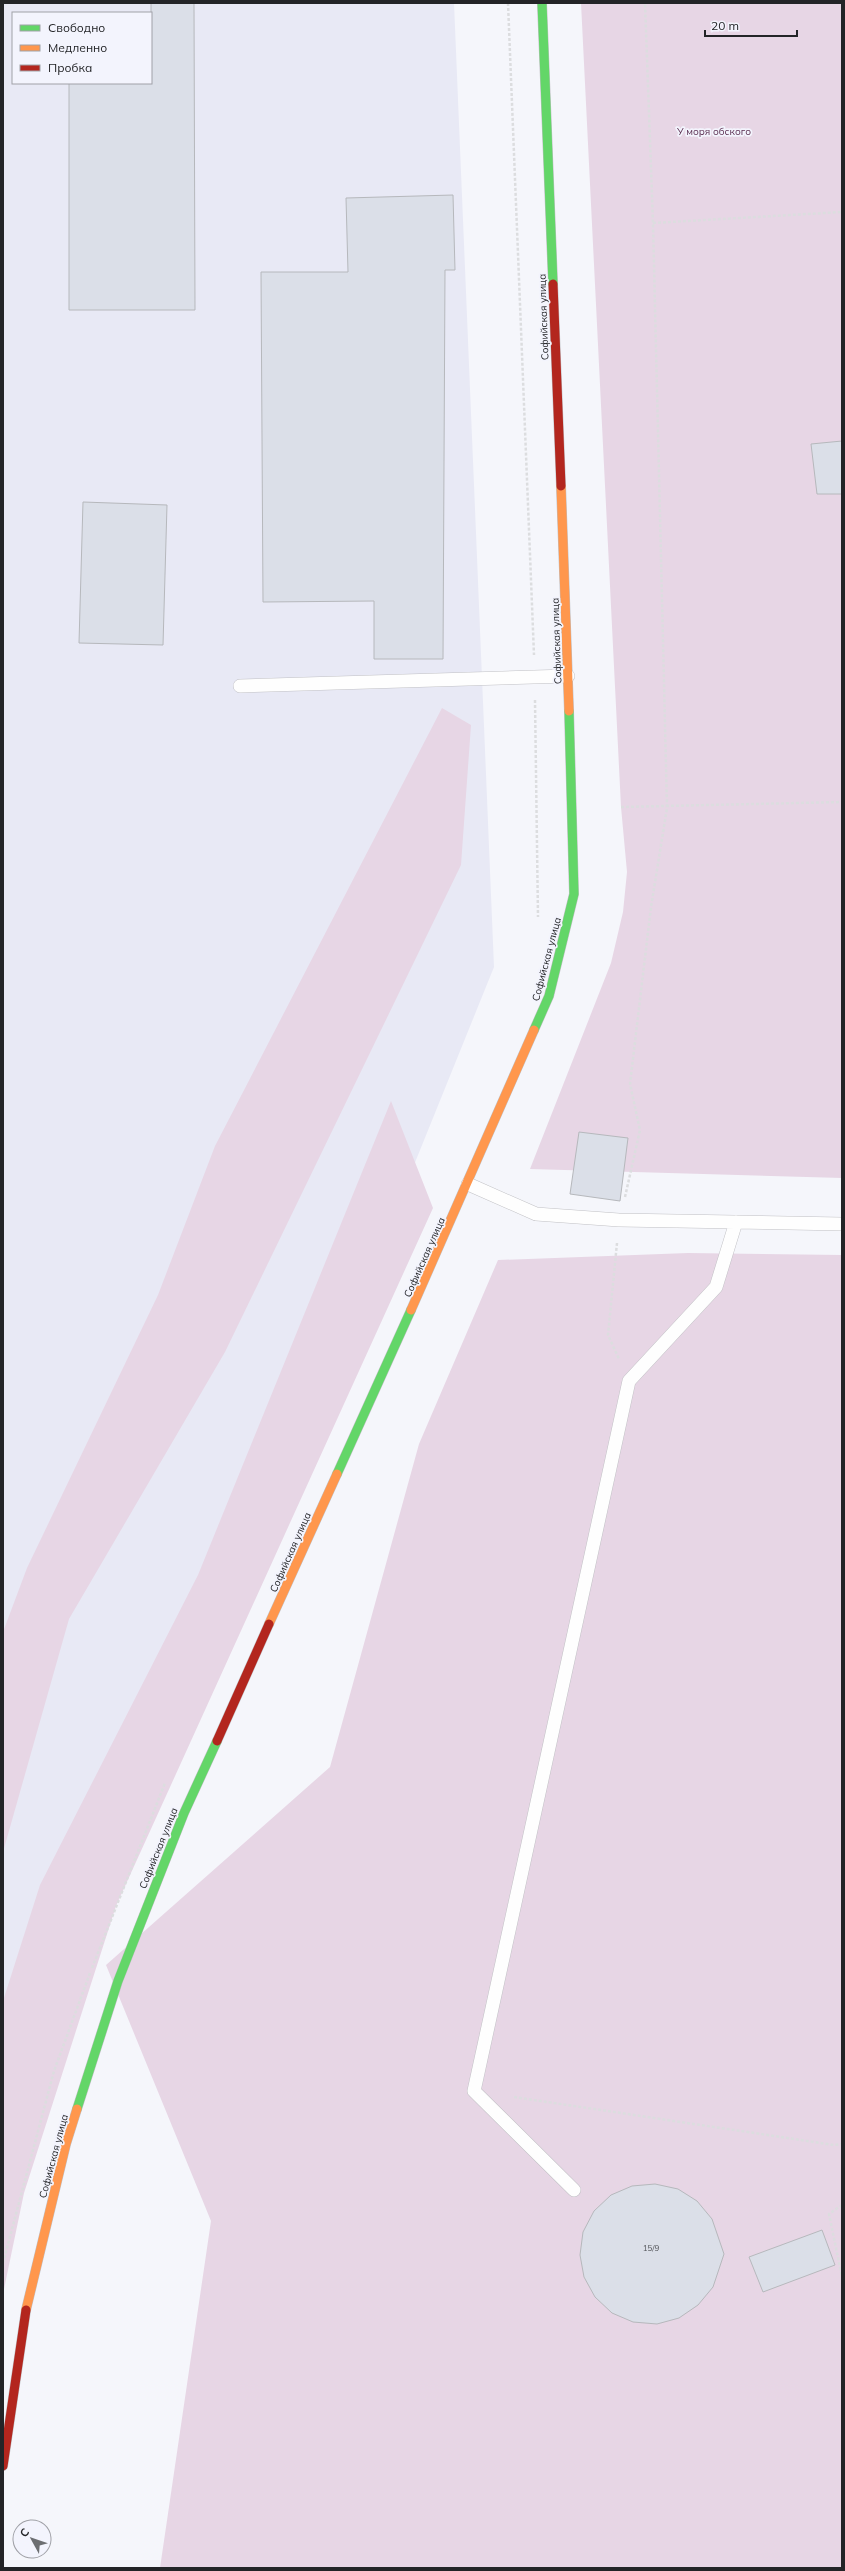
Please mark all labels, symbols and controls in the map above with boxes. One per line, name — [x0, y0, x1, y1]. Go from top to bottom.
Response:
legend — [12, 12, 152, 84]
scale bar — [705, 12, 797, 38]
text: 20 m — [711, 18, 739, 33]
text: Свободно — [48, 20, 105, 35]
text: Медленно — [48, 40, 107, 55]
text: Пробка — [48, 60, 92, 75]
park label: У моря обского — [676, 125, 751, 138]
street label: Софийская улица — [535, 274, 552, 360]
street label: Софийская улица — [548, 598, 565, 684]
street label: Софийская улица — [529, 916, 564, 1003]
street label: Софийская улица — [401, 1215, 448, 1299]
street label: Софийская улица — [267, 1510, 314, 1594]
street label: Софийская улица — [136, 1806, 181, 1891]
street label: Софийская улица — [36, 2113, 71, 2200]
house number: 15/9 — [643, 2243, 660, 2253]
north arrow — [12, 2519, 52, 2559]
text: С — [17, 2525, 32, 2540]

